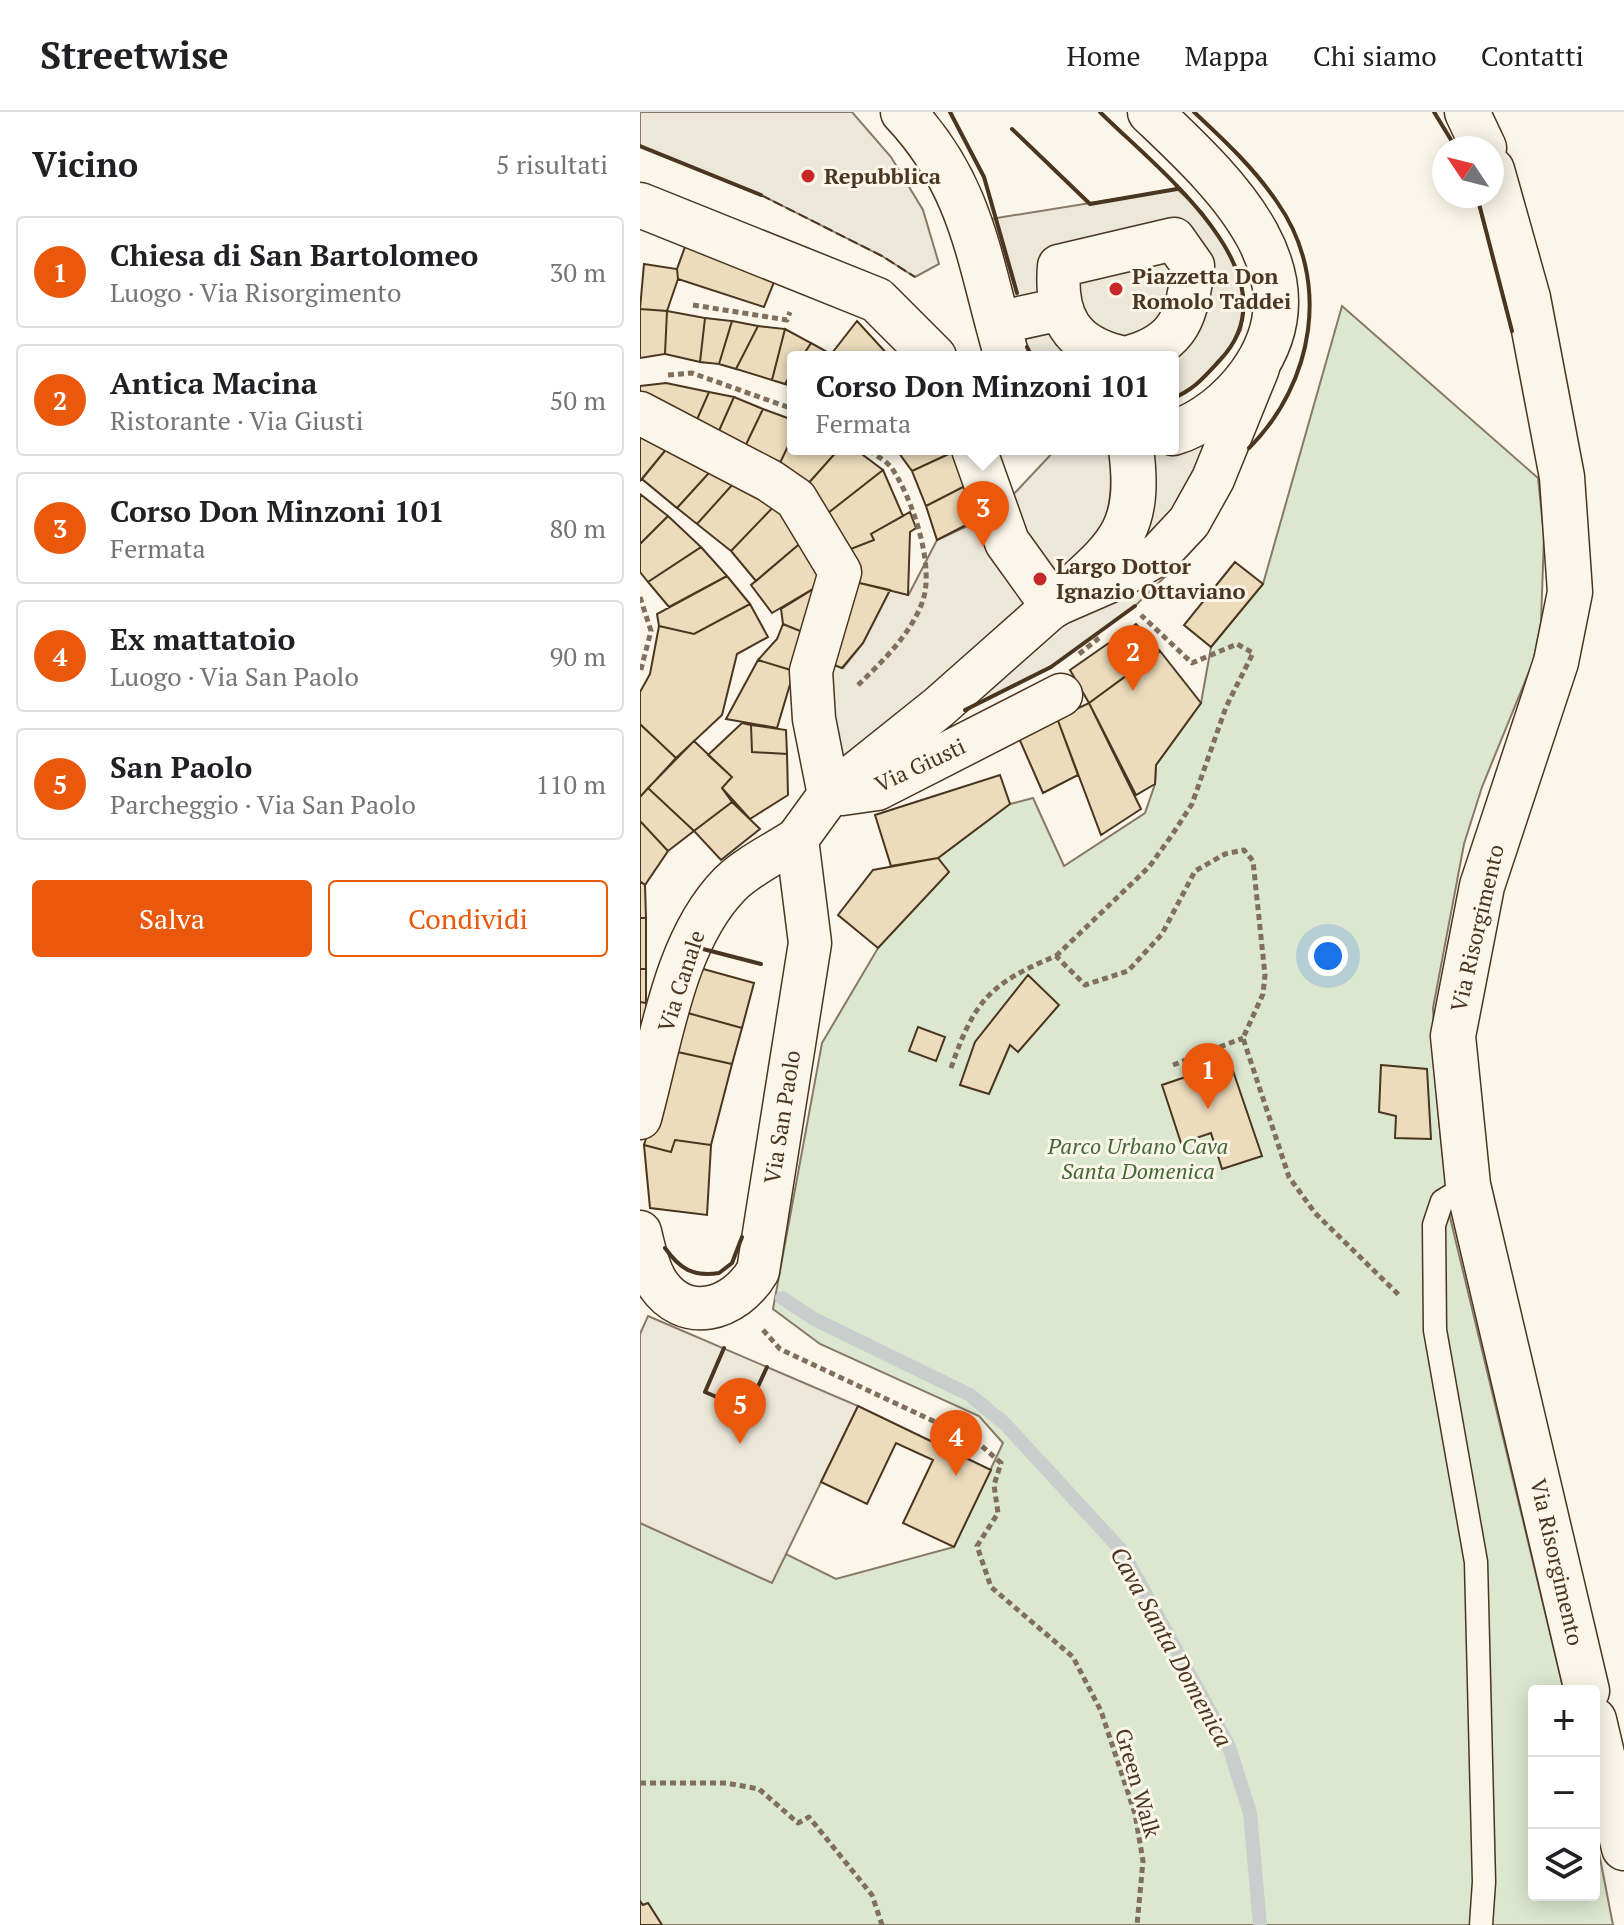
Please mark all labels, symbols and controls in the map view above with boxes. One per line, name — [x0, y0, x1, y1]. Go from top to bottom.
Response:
text: Streetwise — [40, 30, 229, 80]
text: Home — [1066, 37, 1141, 74]
text: Mappa — [1185, 37, 1269, 74]
text: Chi siamo — [1313, 37, 1437, 74]
text: Contatti — [1481, 37, 1584, 74]
north arrow — [1432, 136, 1504, 208]
text: Vicino — [32, 142, 138, 187]
text: 5 risultati — [496, 147, 608, 181]
place label: Repubblica — [824, 161, 941, 190]
marker: Repubblica — [799, 167, 817, 185]
text: Chiesa di San Bartolomeo — [110, 235, 478, 275]
text: 1 — [53, 255, 67, 289]
text: 30 m — [550, 255, 606, 289]
place label: Piazzetta Don Romolo Taddei — [1132, 261, 1291, 315]
text: Luogo · Via Risorgimento — [110, 275, 401, 309]
marker: Piazzetta Don Romolo Taddei — [1107, 280, 1125, 298]
popup — [787, 351, 1179, 455]
text: Antica Macina — [110, 363, 318, 403]
text: Corso Don Minzoni 101 — [816, 366, 1150, 406]
text: 2 — [53, 383, 67, 417]
text: 50 m — [550, 383, 606, 417]
text: Ristorante · Via Giusti — [110, 403, 364, 437]
text: Fermata — [816, 406, 911, 440]
pin: 3 — [957, 481, 1009, 547]
text: Corso Don Minzoni 101 — [110, 491, 445, 531]
text: 3 — [53, 511, 67, 545]
text: 80 m — [550, 511, 606, 545]
text: Fermata — [110, 531, 206, 565]
place label: Largo Dottor Ignazio Ottaviano — [1056, 551, 1246, 605]
marker: Largo Dottor Ignazio Ottaviano — [1031, 570, 1049, 588]
text: Ex mattatoio — [110, 619, 295, 659]
pin: 2 — [1107, 625, 1159, 691]
text: 4 — [53, 639, 67, 673]
text: 90 m — [550, 639, 606, 673]
text: Luogo · Via San Paolo — [110, 659, 359, 693]
street label: Via Giusti — [870, 731, 970, 798]
text: San Paolo — [110, 747, 252, 787]
text: 5 — [53, 767, 67, 801]
text: 110 m — [536, 767, 606, 801]
text: Parcheggio · Via San Paolo — [110, 787, 416, 821]
street label: Via Risorgimento — [1443, 842, 1510, 1014]
button: Salva — [32, 880, 312, 957]
button: Condividi — [328, 880, 608, 957]
street label: Via Canale — [650, 926, 711, 1035]
your location — [1308, 936, 1348, 976]
pin: 1 — [1182, 1043, 1234, 1109]
street label: Via San Paolo — [757, 1048, 806, 1186]
park label: Parco Urbano Cava Santa Domenica — [1047, 1131, 1228, 1185]
pin: 5 — [714, 1378, 766, 1444]
pin: 4 — [930, 1410, 982, 1476]
street label: Via Risorgimento — [1524, 1476, 1591, 1648]
water label: Cava Santa Domenica — [1103, 1541, 1240, 1752]
map controls — [1528, 1685, 1600, 1901]
button: + — [1528, 1685, 1600, 1757]
street label: Green Walk — [1109, 1725, 1168, 1841]
button: − — [1528, 1757, 1600, 1829]
button: layers — [1528, 1829, 1600, 1901]

